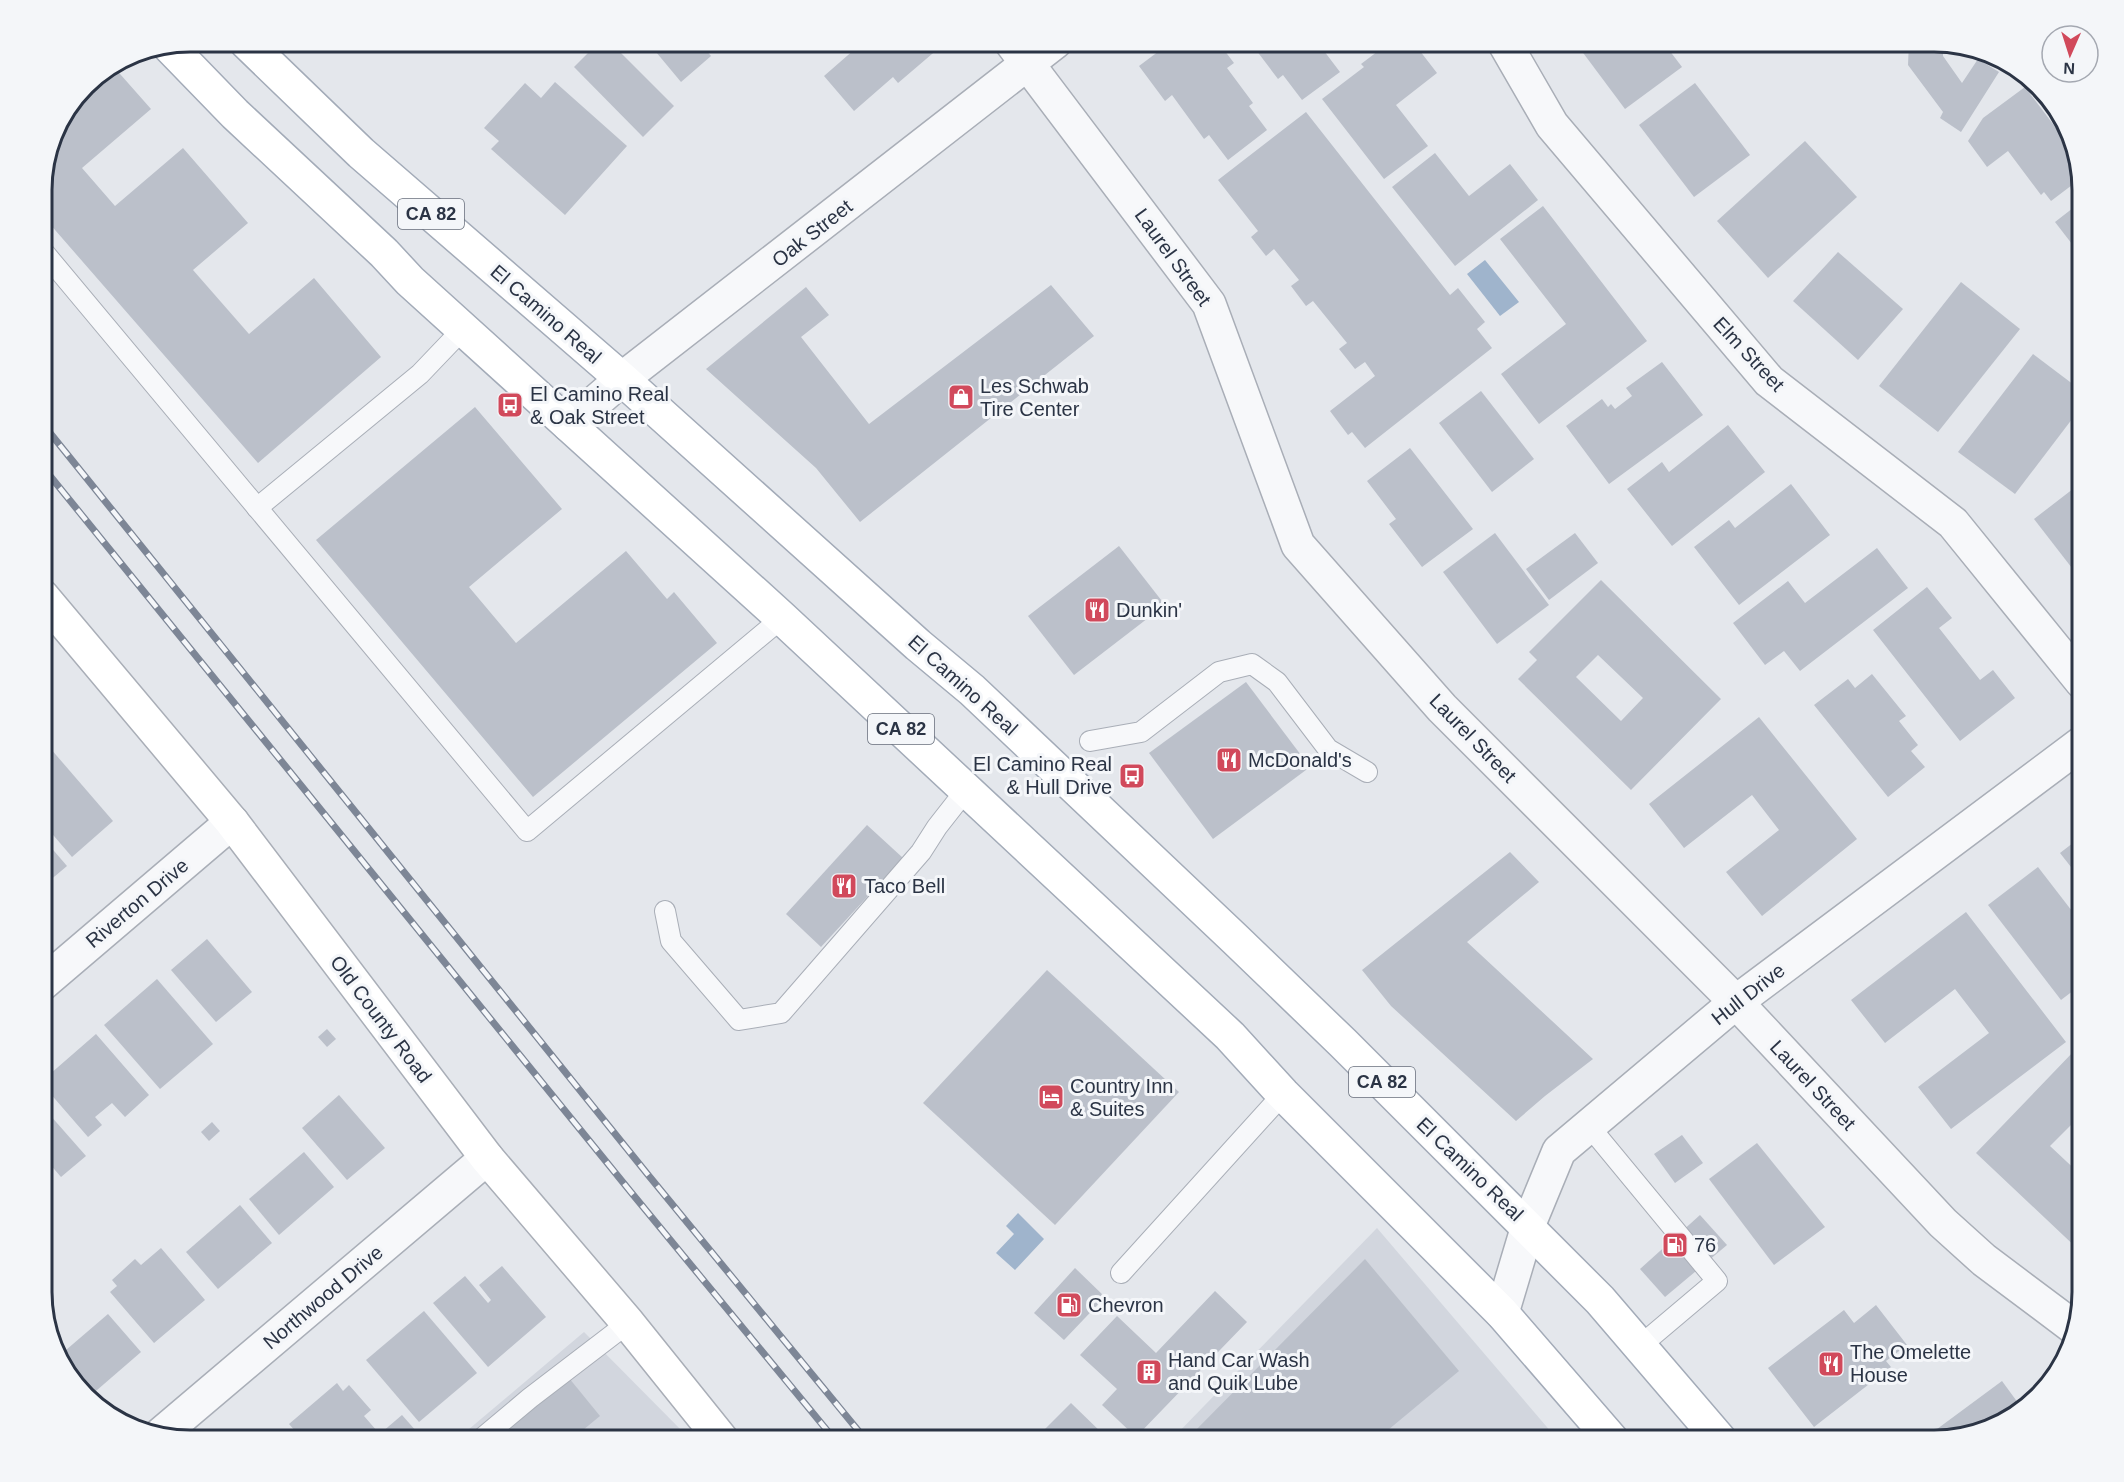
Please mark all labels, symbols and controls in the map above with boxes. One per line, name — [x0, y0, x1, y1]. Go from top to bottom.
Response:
north arrow — [2040, 24, 2100, 84]
text: N — [2063, 60, 2075, 77]
street label: Oak Street — [768, 195, 857, 271]
road number: CA 82 — [398, 199, 464, 229]
street label: Laurel Street — [1130, 204, 1216, 310]
street label: El Camino Real — [486, 260, 606, 368]
street label: Elm Street — [1709, 312, 1789, 396]
place label: Les Schwab Tire Center — [980, 375, 1089, 420]
shop icon: Les Schwab Tire Center — [946, 382, 976, 412]
place label: El Camino Real & Oak Street — [530, 383, 669, 428]
bus stop icon: El Camino Real & Oak Street — [495, 390, 525, 420]
restaurant icon: Dunkin' — [1082, 595, 1112, 625]
place label: Dunkin' — [1116, 599, 1182, 621]
street label: El Camino Real — [904, 630, 1022, 740]
street label: Laurel Street — [1425, 689, 1521, 787]
road number: CA 82 — [868, 714, 934, 744]
restaurant icon: McDonald's — [1214, 745, 1244, 775]
place label: McDonald's — [1248, 749, 1352, 771]
place label: El Camino Real & Hull Drive — [973, 753, 1112, 798]
bus stop icon: El Camino Real & Hull Drive — [1117, 761, 1147, 791]
street label: Riverton Drive — [81, 854, 193, 952]
restaurant icon: Taco Bell — [829, 871, 859, 901]
place label: Taco Bell — [864, 875, 945, 897]
street label: Old County Road — [326, 951, 436, 1087]
street label: Hull Drive — [1707, 959, 1789, 1029]
street label: Laurel Street — [1766, 1036, 1860, 1135]
road number: CA 82 — [1349, 1067, 1415, 1097]
place label: Country Inn & Suites — [1070, 1075, 1173, 1120]
hotel icon: Country Inn & Suites — [1036, 1082, 1066, 1112]
street label: El Camino Real — [1412, 1113, 1528, 1225]
fuel station icon: 76 — [1660, 1230, 1690, 1260]
place label: 76 — [1694, 1234, 1716, 1256]
street label: Northwood Drive — [259, 1241, 387, 1353]
fuel station icon: Chevron — [1054, 1290, 1084, 1320]
place label: Chevron — [1088, 1294, 1164, 1316]
place label: The Omelette House — [1850, 1341, 1971, 1386]
place label: Hand Car Wash and Quik Lube — [1168, 1349, 1310, 1394]
restaurant icon: The Omelette House — [1816, 1349, 1846, 1379]
building icon: Hand Car Wash and Quik Lube — [1134, 1357, 1164, 1387]

